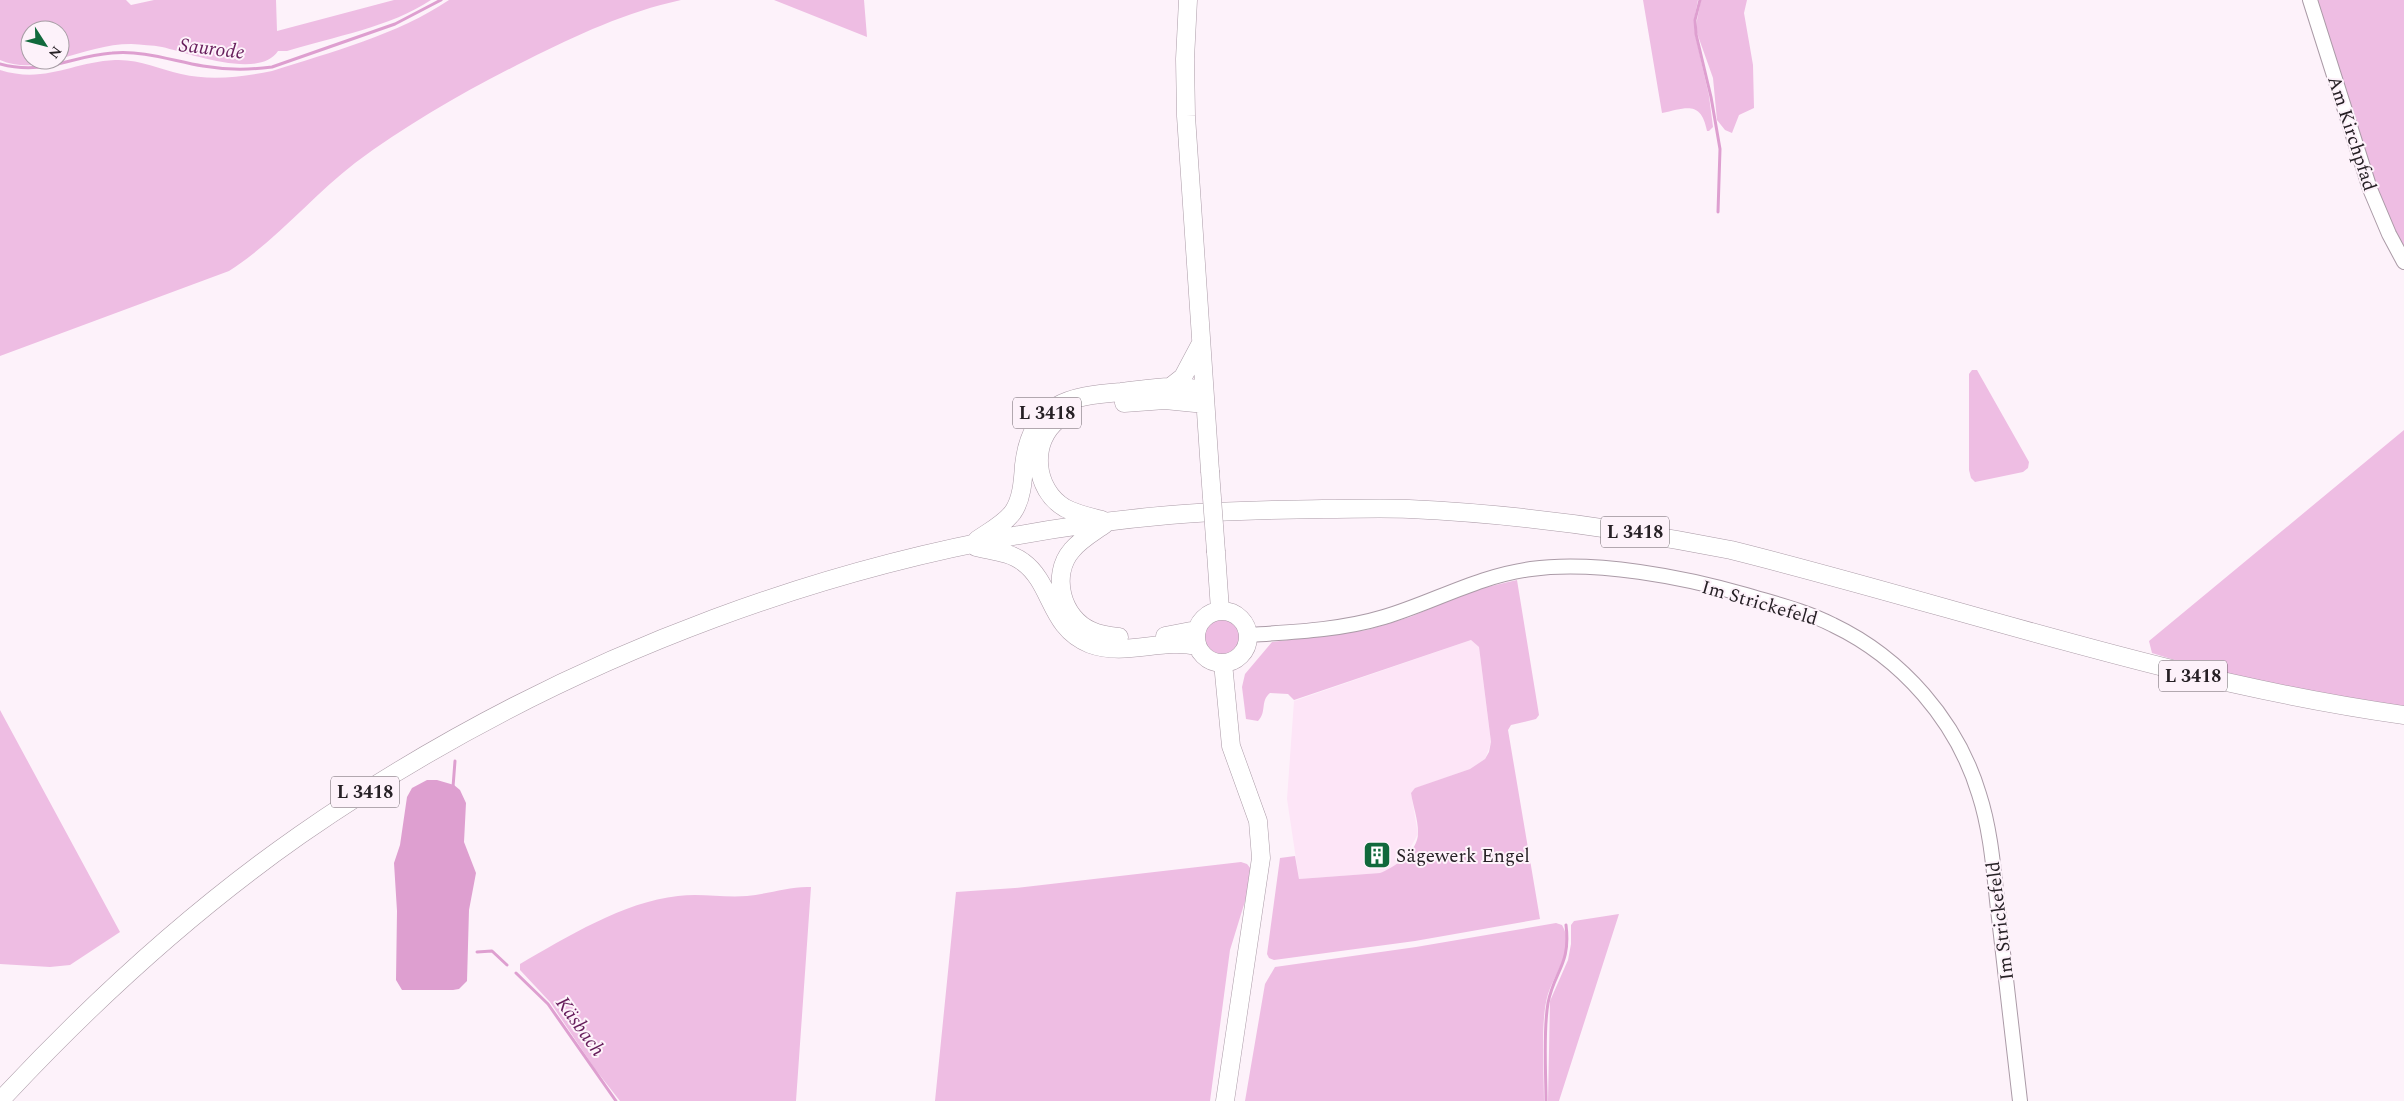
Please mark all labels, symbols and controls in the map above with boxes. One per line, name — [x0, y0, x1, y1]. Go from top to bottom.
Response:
north arrow — [20, 20, 70, 70]
water label: Saurode — [177, 30, 246, 68]
text: N — [43, 42, 67, 63]
street label: Am Kirchpfad — [2319, 72, 2384, 195]
road number: L 3418 — [1013, 398, 1081, 428]
road number: L 3418 — [1601, 516, 1669, 548]
street label: Im Strickefeld — [1698, 573, 1821, 634]
road number: L 3418 — [2159, 660, 2227, 691]
road number: L 3418 — [331, 776, 399, 808]
building icon: Sägewerk Engel — [1362, 840, 1392, 870]
place label: Sägewerk Engel — [1396, 842, 1530, 871]
street label: Im Strickefeld — [1979, 860, 2022, 982]
water label: Käsbach — [548, 990, 612, 1063]

